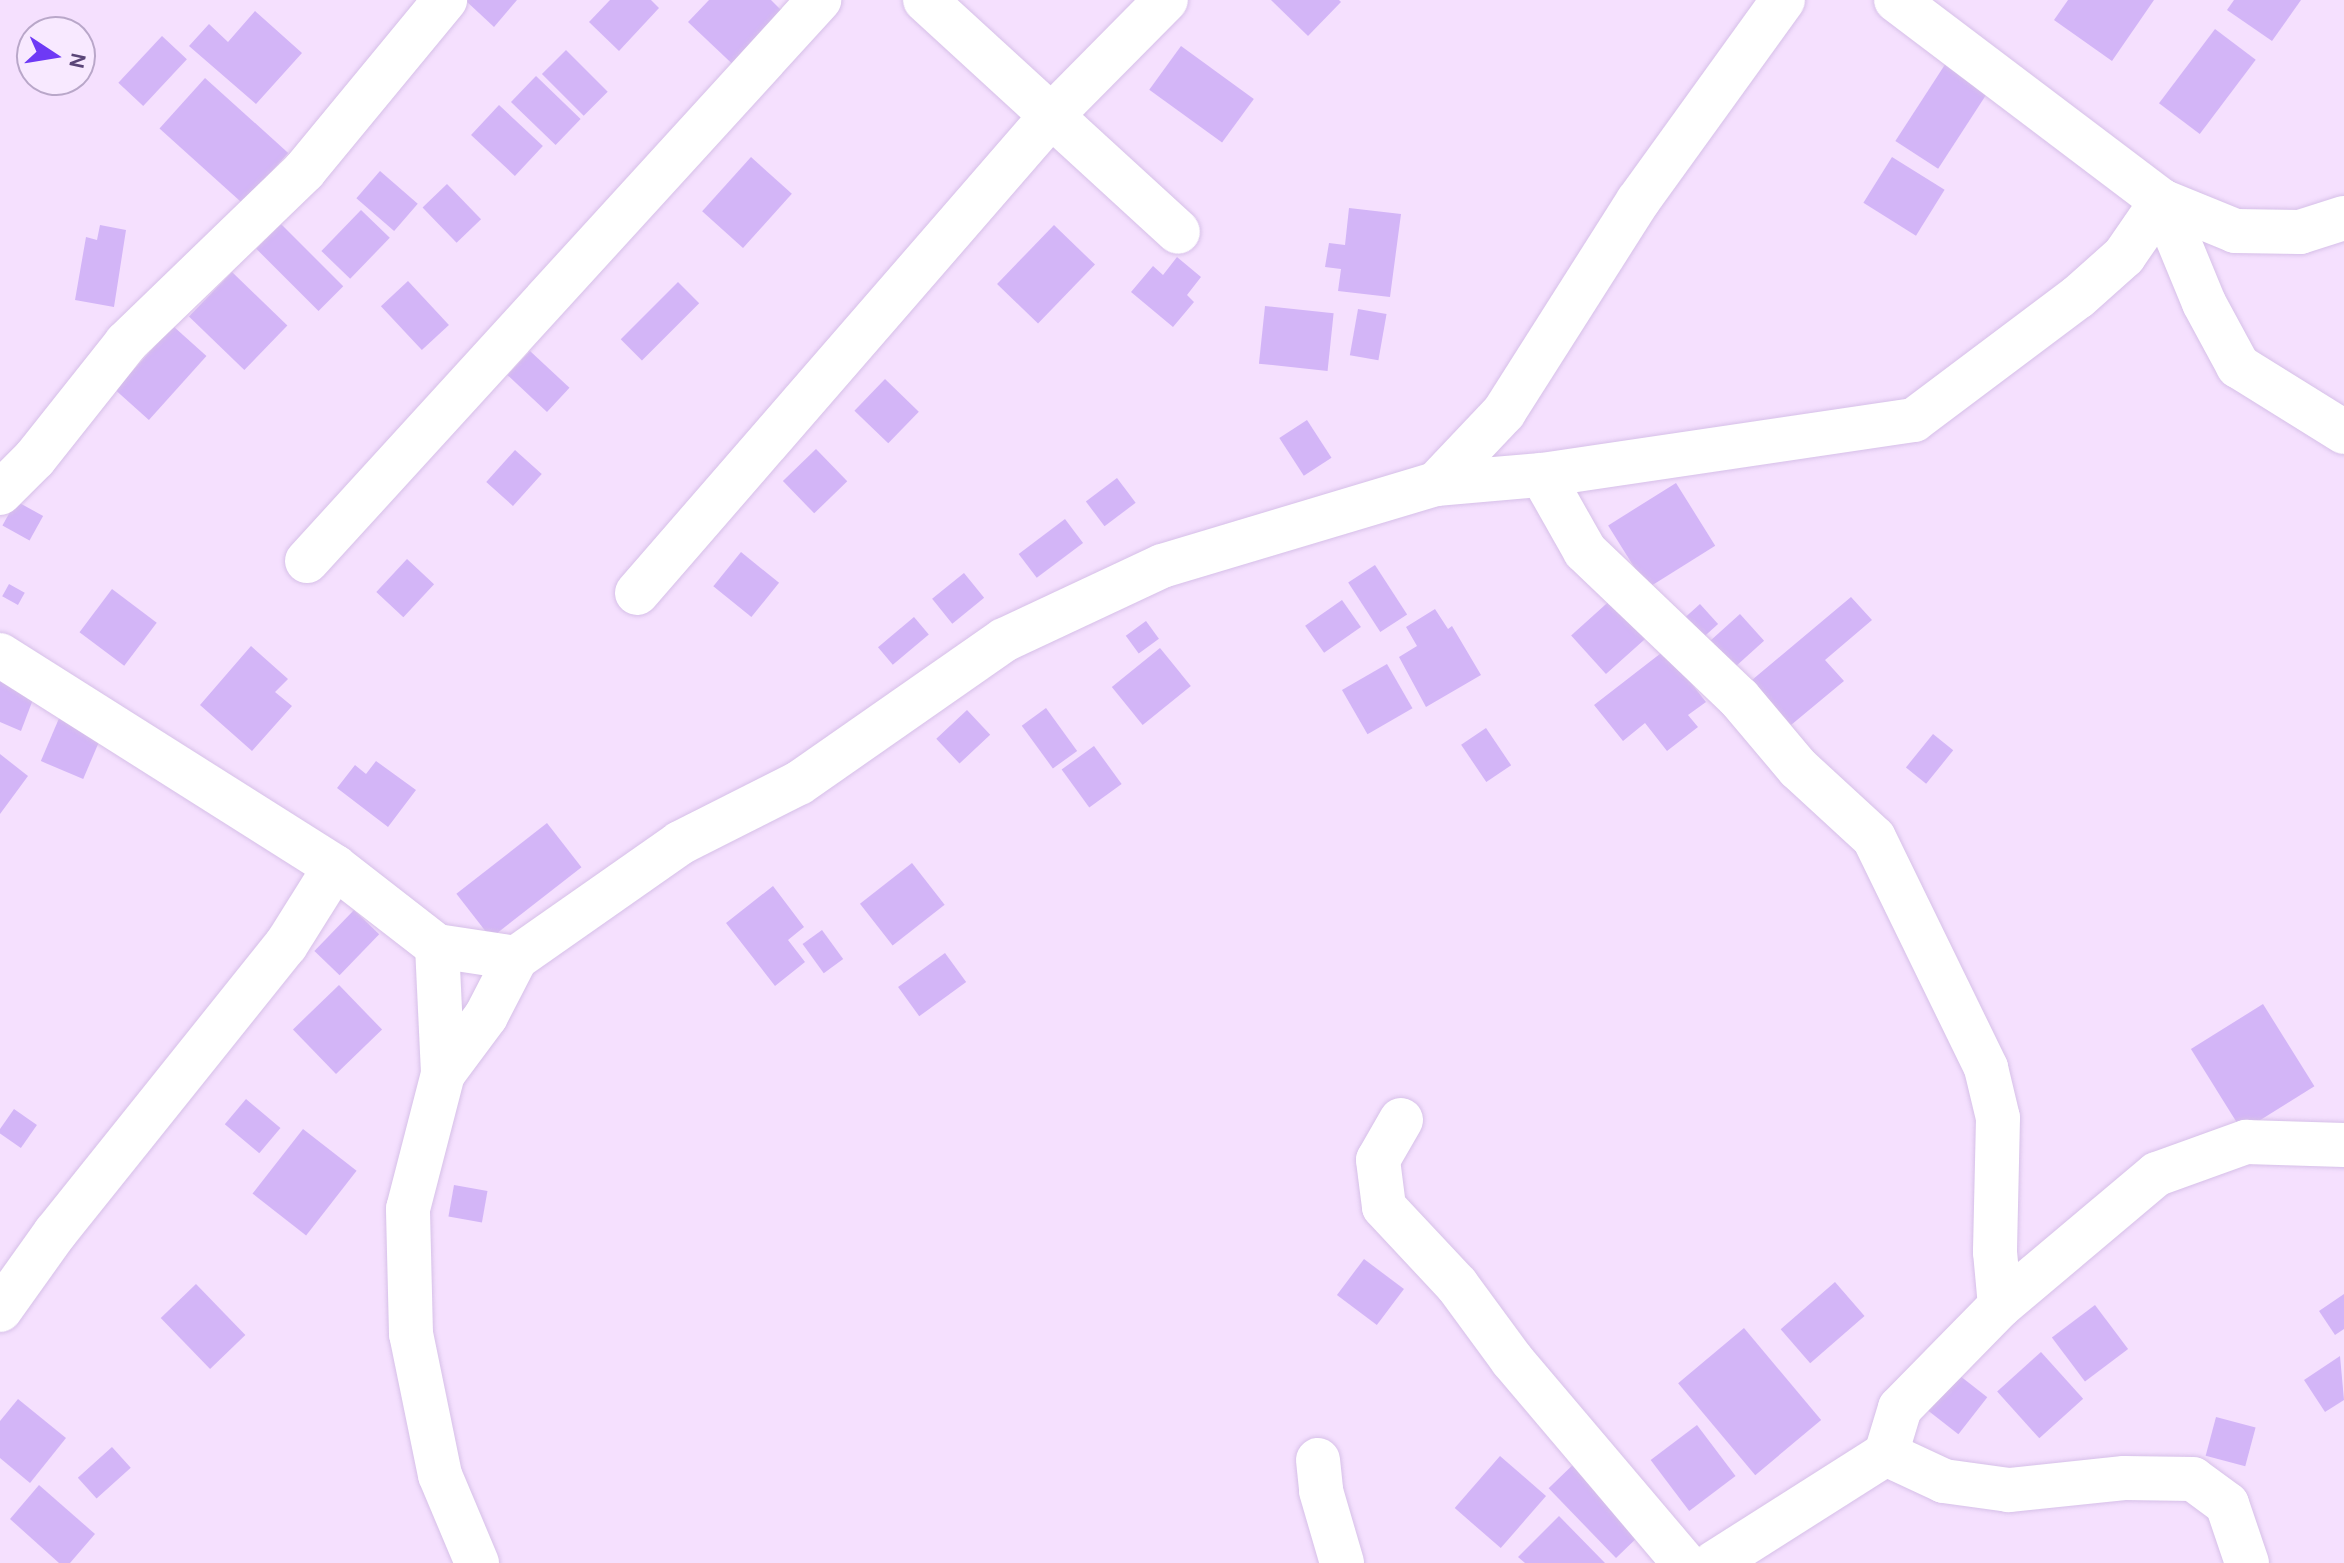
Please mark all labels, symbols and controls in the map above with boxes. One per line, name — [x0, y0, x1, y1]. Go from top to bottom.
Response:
north arrow — [16, 16, 96, 96]
text: N — [63, 50, 92, 71]

